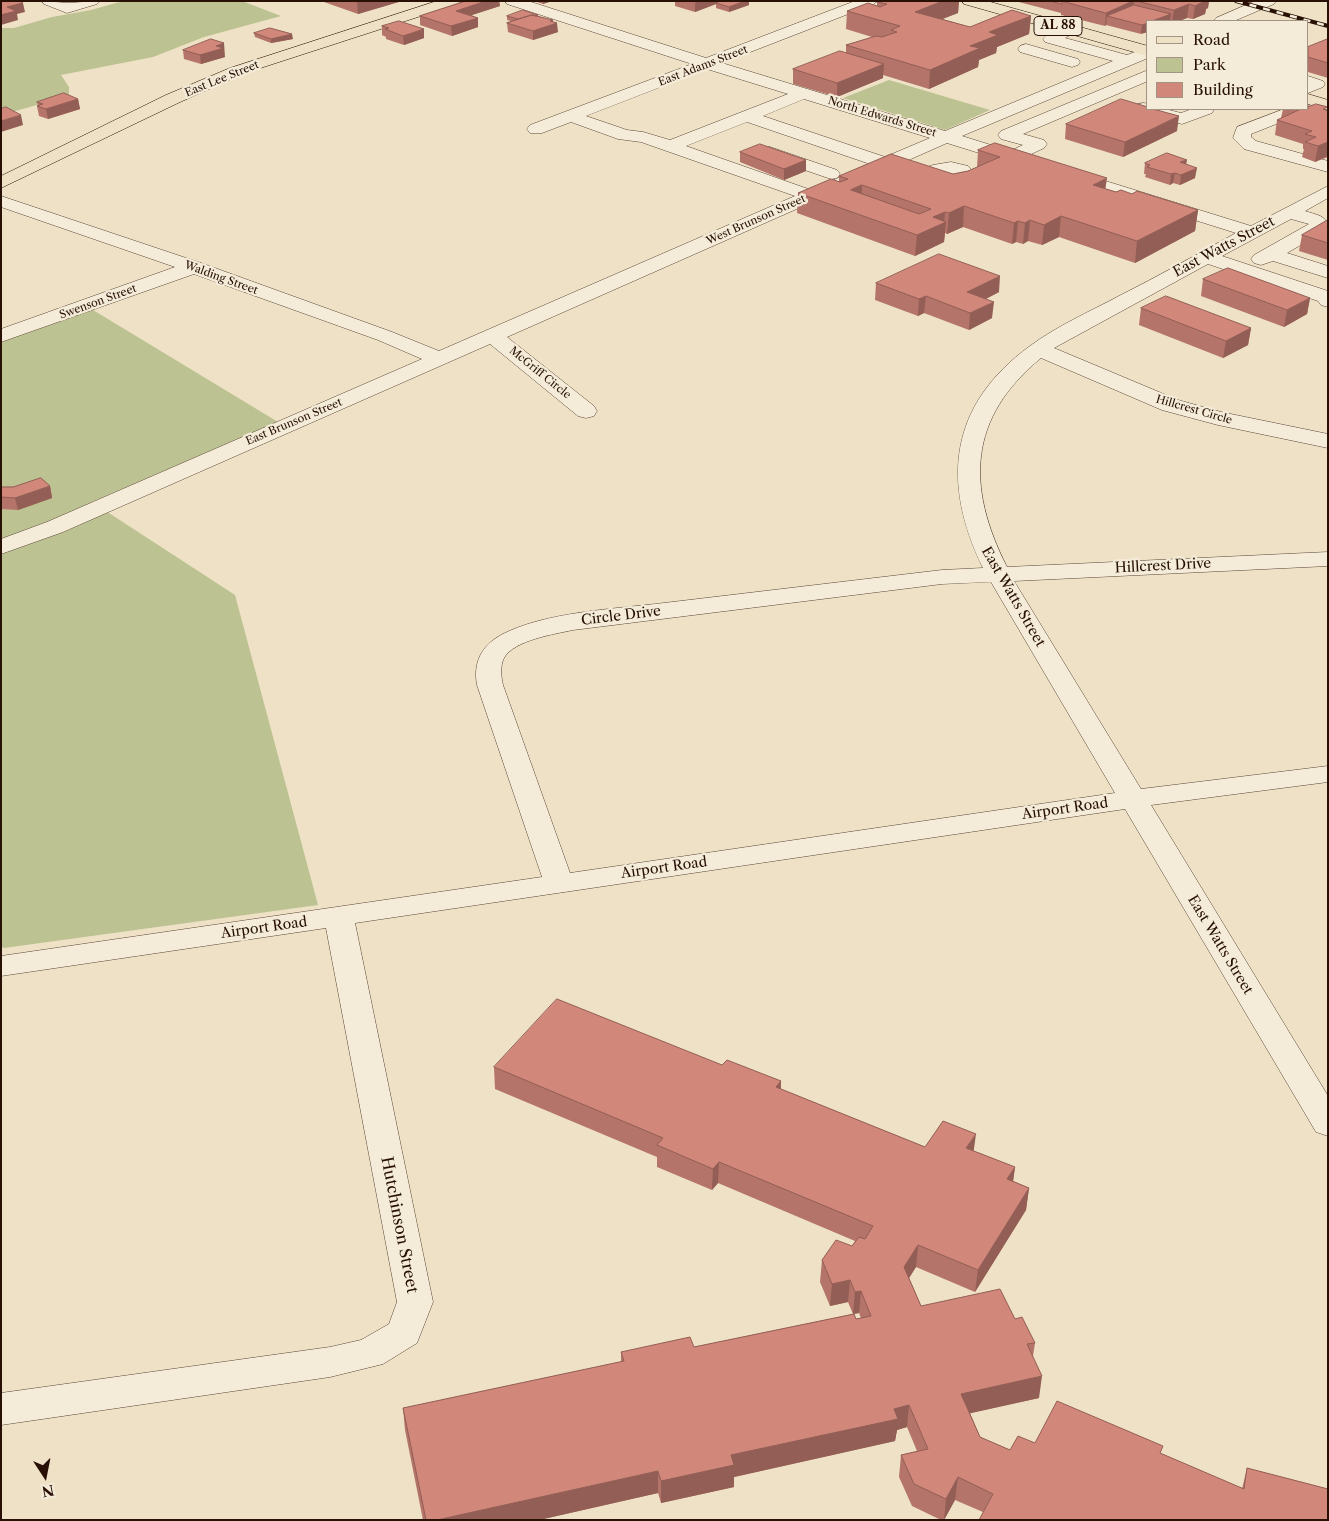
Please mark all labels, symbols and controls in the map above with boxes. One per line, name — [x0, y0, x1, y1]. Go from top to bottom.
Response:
road number: AL 88 — [1034, 16, 1082, 36]
legend — [1146, 20, 1309, 110]
text: Road — [1193, 30, 1230, 49]
street label: East Adams Street — [656, 43, 750, 89]
text: Park — [1193, 55, 1226, 74]
street label: East Lee Street — [183, 58, 261, 100]
text: Building — [1193, 80, 1253, 99]
street label: North Edwards Street — [826, 94, 938, 140]
street label: West Brunson Street — [704, 192, 808, 248]
street label: East Watts Street — [1170, 213, 1278, 281]
street label: Walding Street — [183, 259, 259, 297]
street label: Swenson Street — [58, 282, 138, 322]
street label: McGriff Circle — [507, 344, 573, 402]
street label: Hillcrest Circle — [1154, 393, 1234, 427]
street label: East Brunson Street — [244, 396, 344, 448]
street label: East Watts Street — [978, 544, 1048, 650]
street label: Hillcrest Drive — [1114, 555, 1212, 577]
street label: Circle Drive — [580, 603, 662, 629]
street label: Airport Road — [1021, 795, 1109, 823]
street label: Airport Road — [620, 854, 708, 882]
street label: East Watts Street — [1184, 892, 1256, 998]
street label: Airport Road — [220, 914, 308, 942]
street label: Hutchinson Street — [376, 1155, 422, 1295]
north arrow — [20, 1451, 70, 1501]
text: N — [40, 1481, 56, 1501]

